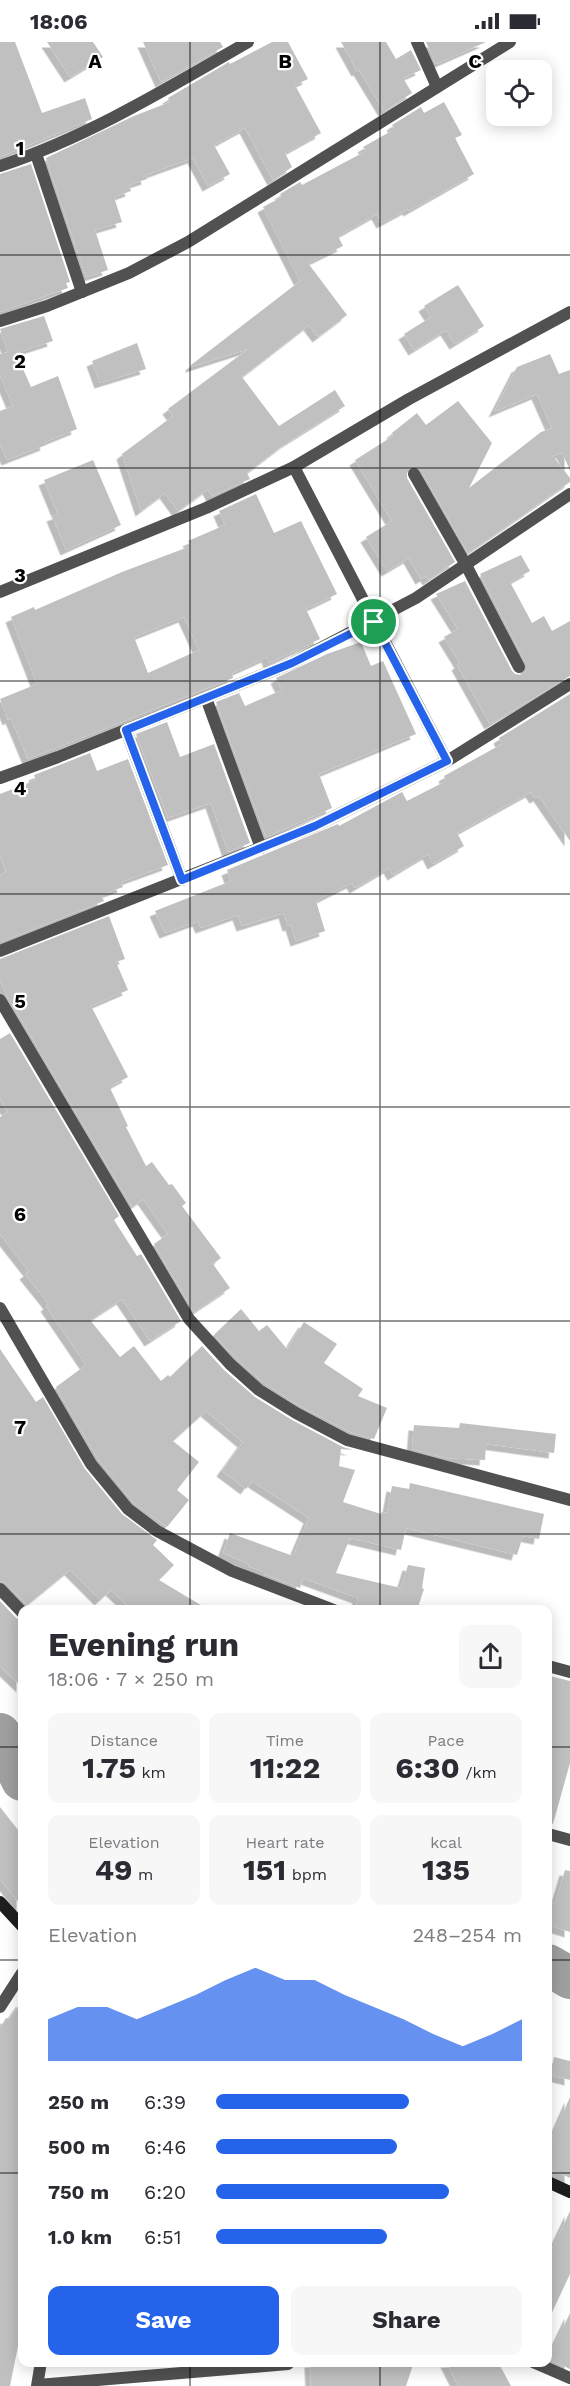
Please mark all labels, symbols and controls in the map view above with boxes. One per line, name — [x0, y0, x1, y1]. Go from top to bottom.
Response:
text: 18:06 — [30, 9, 88, 34]
text: A — [88, 49, 102, 73]
text: B — [278, 49, 292, 73]
text: C — [468, 49, 482, 73]
map controls — [486, 60, 552, 126]
button: locate — [486, 60, 552, 126]
text: 1 — [16, 136, 24, 160]
text: 2 — [14, 349, 26, 373]
text: 3 — [14, 563, 26, 587]
pin — [348, 596, 399, 647]
icon: arrive — [357, 605, 390, 638]
text: 4 — [14, 776, 27, 800]
text: 5 — [14, 989, 26, 1013]
text: 6 — [14, 1202, 26, 1226]
text: 7 — [14, 1415, 26, 1439]
text: Evening run — [48, 1625, 239, 1664]
button: share — [459, 1625, 522, 1688]
text: 18:06 · 7 × 250 m — [48, 1667, 214, 1691]
text: Distance — [90, 1731, 158, 1750]
text: Time — [266, 1731, 304, 1750]
text: Pace — [427, 1731, 465, 1750]
text: 1.75 — [82, 1750, 136, 1785]
text: 11:22 — [250, 1750, 320, 1785]
text: 6:30 — [395, 1750, 460, 1785]
text: km — [136, 1763, 166, 1782]
text: /km — [460, 1763, 497, 1782]
text: Elevation — [88, 1833, 160, 1852]
text: Heart rate — [245, 1833, 325, 1852]
text: kcal — [430, 1833, 462, 1852]
text: 49 — [95, 1852, 133, 1887]
text: 151 — [243, 1852, 286, 1887]
text: 135 — [422, 1852, 470, 1887]
text: m — [133, 1865, 153, 1884]
text: bpm — [286, 1865, 327, 1884]
text: Elevation — [48, 1923, 137, 1947]
text: 248–254 m — [413, 1923, 522, 1947]
text: 250 m — [48, 2090, 109, 2114]
text: 6:39 — [144, 2090, 186, 2114]
text: 500 m — [48, 2135, 110, 2159]
text: 6:46 — [144, 2135, 186, 2159]
text: 750 m — [48, 2180, 109, 2204]
text: 6:20 — [144, 2180, 186, 2204]
text: 1.0 km — [48, 2225, 112, 2249]
text: 6:51 — [144, 2225, 182, 2249]
button: Save — [48, 2286, 279, 2355]
button: Share — [291, 2286, 522, 2355]

